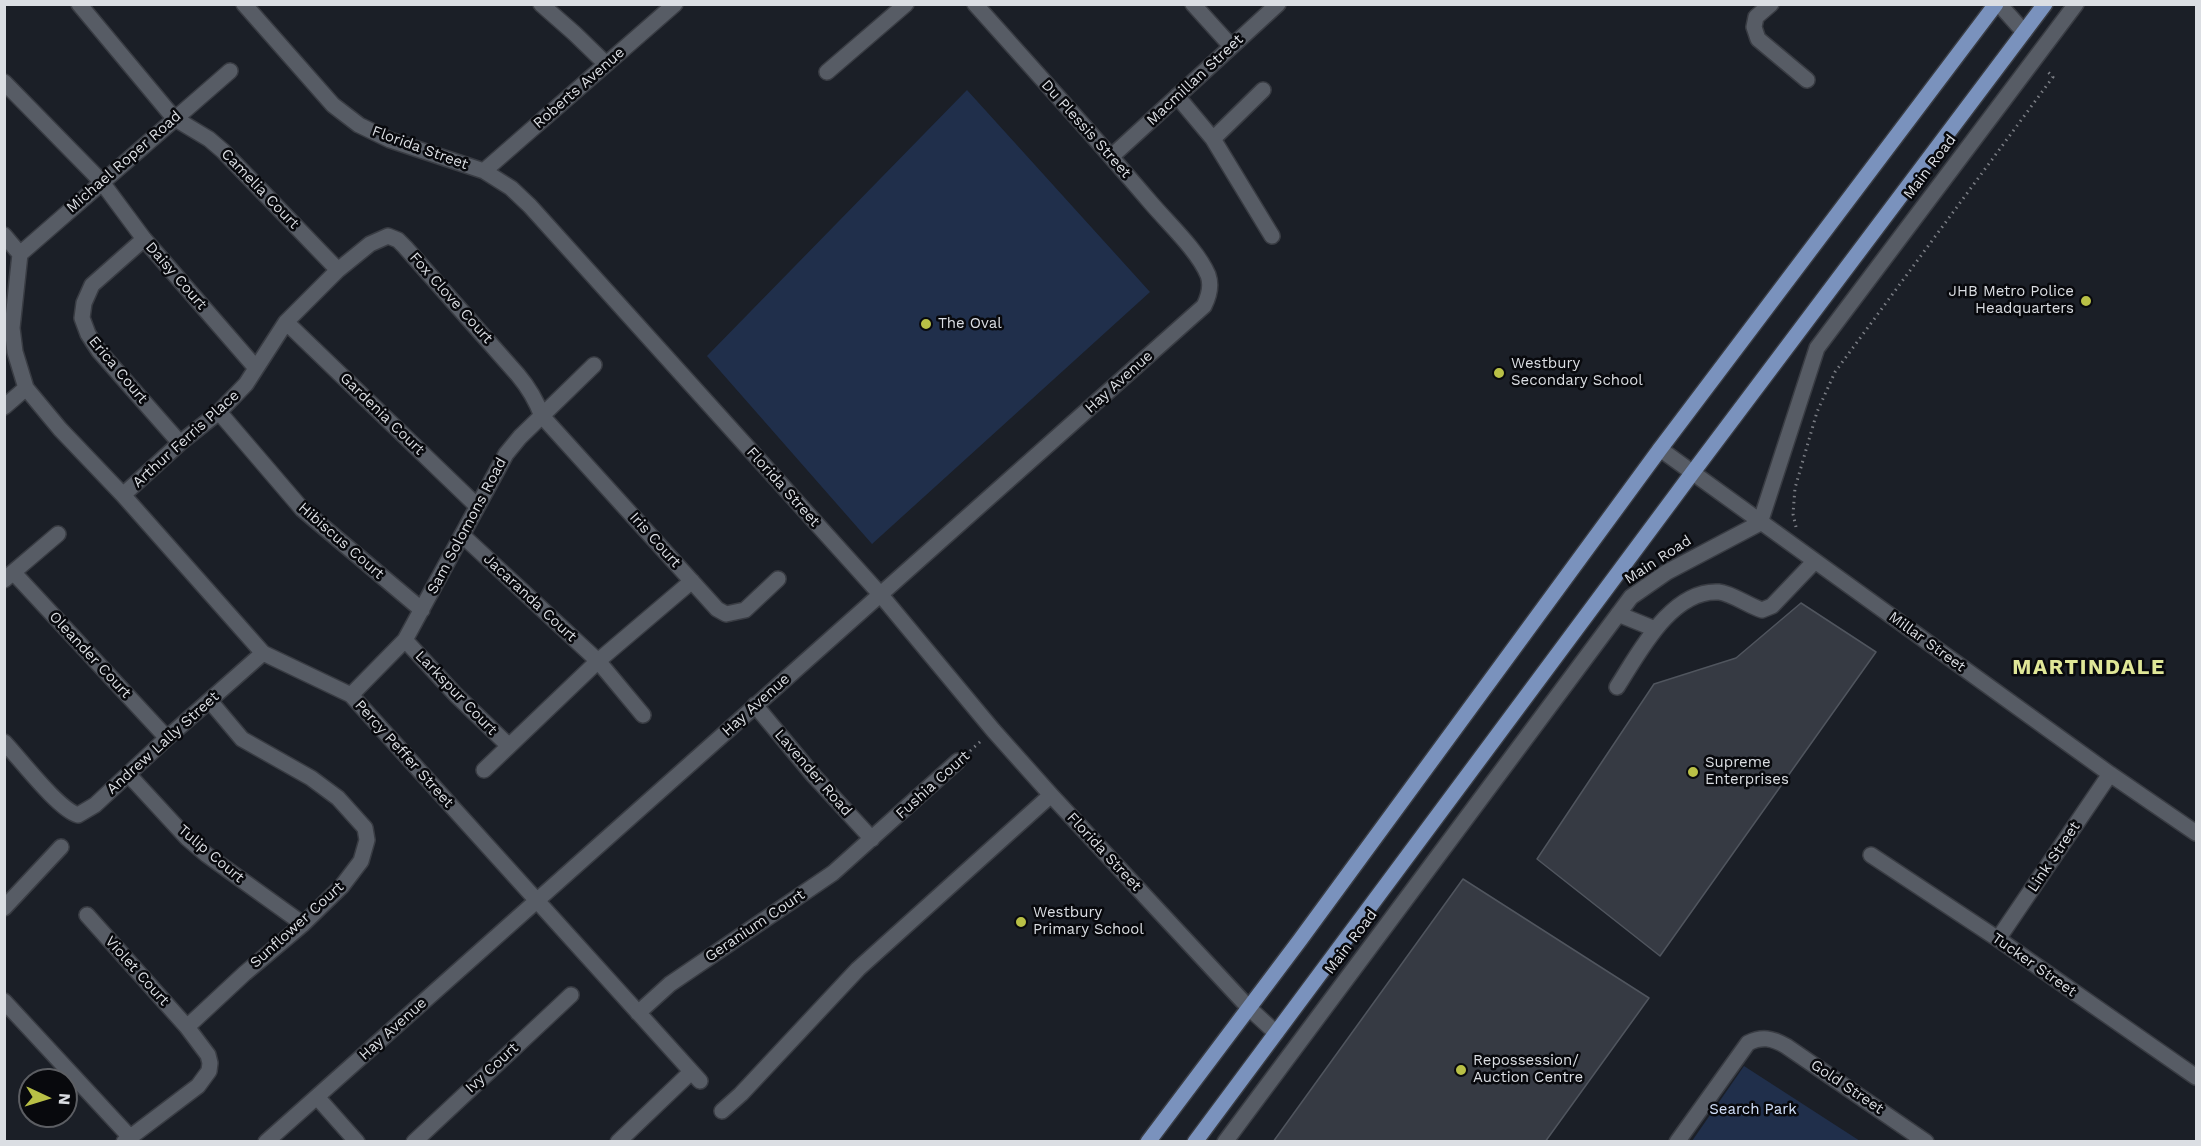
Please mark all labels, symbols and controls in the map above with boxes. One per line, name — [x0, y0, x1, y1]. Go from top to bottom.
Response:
street label: Macmillan Street — [1143, 31, 1247, 129]
street label: Roberts Avenue — [530, 44, 628, 132]
street label: Du Plessis Street — [1037, 76, 1135, 182]
street label: Michael Roper Road — [63, 107, 185, 217]
street label: Florida Street — [369, 122, 471, 174]
street label: Main Road — [1900, 131, 1960, 203]
street label: Camelia Court — [217, 145, 303, 233]
street label: Daisy Court — [142, 238, 210, 314]
street label: Fox Clove Court — [405, 249, 497, 347]
place label: JHB Metro Police Headquarters — [1949, 283, 2074, 318]
marker: JHB Metro Police Headquarters — [2079, 294, 2093, 308]
place label: The Oval — [938, 315, 1002, 333]
marker: The Oval — [919, 317, 933, 331]
street label: Erica Court — [85, 333, 151, 407]
street label: Hay Avenue — [1081, 347, 1157, 417]
place label: Westbury Secondary School — [1511, 355, 1643, 390]
marker: Westbury Secondary School — [1492, 366, 1506, 380]
street label: Gardenia Court — [336, 369, 428, 459]
street label: Arthur Ferris Place — [129, 386, 243, 492]
street label: Florida Street — [743, 443, 823, 531]
street label: Sam Solomons Road — [423, 455, 511, 597]
street label: Hibiscus Court — [295, 499, 387, 583]
street label: Iris Court — [626, 509, 684, 571]
street label: Main Road — [1621, 532, 1695, 588]
street label: Jacaranda Court — [480, 550, 580, 646]
street label: Oleander Court — [45, 608, 135, 702]
street label: Millar Street — [1885, 608, 1969, 676]
street label: Larkspur Court — [411, 647, 501, 739]
district label: MARTINDALE — [2012, 655, 2166, 681]
street label: Hay Avenue — [718, 670, 794, 740]
street label: Andrew Lally Street — [103, 688, 223, 798]
street label: Percy Peffer Street — [351, 696, 457, 812]
street label: Lavender Road — [770, 726, 856, 820]
street label: Fushia Court — [892, 747, 974, 823]
place label: Supreme Enterprises — [1705, 754, 1789, 789]
marker: Supreme Enterprises — [1686, 765, 1700, 779]
street label: Florida Street — [1063, 809, 1145, 895]
street label: Link Street — [2024, 818, 2084, 896]
street label: Tulip Court — [174, 821, 248, 887]
street label: Sunflower Court — [246, 878, 348, 972]
street label: Geranium Court — [702, 886, 808, 966]
place label: Westbury Primary School — [1033, 904, 1144, 939]
street label: Main Road — [1321, 906, 1381, 978]
marker: Westbury Primary School — [1014, 915, 1028, 929]
street label: Tucker Street — [1988, 929, 2080, 1001]
street label: Violet Court — [101, 932, 173, 1010]
street label: Hay Avenue — [355, 994, 431, 1064]
street label: Ivy Court — [462, 1039, 522, 1097]
place label: Repossession/ Auction Centre — [1473, 1052, 1583, 1087]
street label: Gold Street — [1807, 1056, 1887, 1118]
marker: Repossession/ Auction Centre — [1454, 1063, 1468, 1077]
north arrow — [18, 1068, 78, 1128]
text: N — [55, 1093, 74, 1106]
park label: Search Park — [1709, 1101, 1797, 1119]

